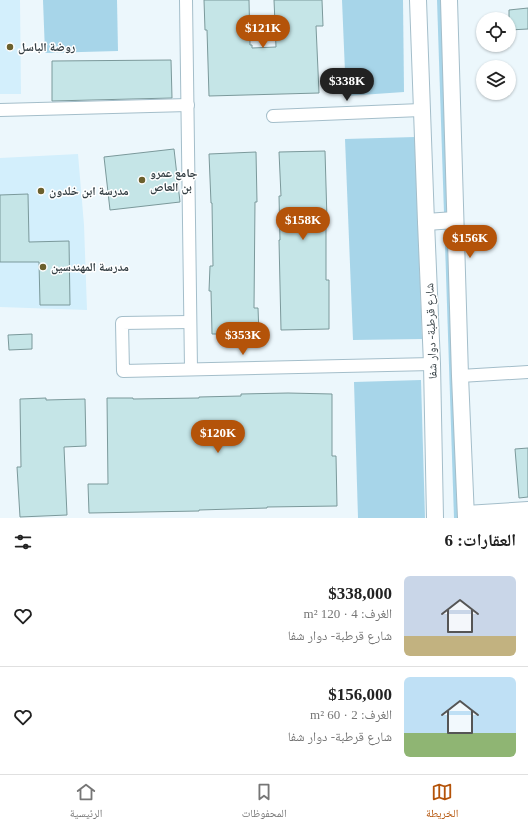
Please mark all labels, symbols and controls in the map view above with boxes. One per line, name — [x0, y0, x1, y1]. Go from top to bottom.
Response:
map controls — [476, 12, 516, 100]
button: locate — [476, 12, 516, 52]
pin: $121K — [235, 15, 291, 49]
text: $121K — [245, 20, 281, 35]
place label: روضة الباسل — [18, 40, 76, 55]
marker: روضة الباسل — [5, 42, 15, 52]
button: layers — [476, 60, 516, 100]
pin: $338K — [319, 68, 375, 102]
text: $338K — [329, 73, 365, 88]
place label: جامع عمرو بن العاص — [150, 166, 198, 195]
marker: جامع عمرو بن العاص — [137, 175, 147, 185]
place label: مدرسة ابن خلدون — [49, 184, 129, 199]
marker: مدرسة ابن خلدون — [36, 186, 46, 196]
pin: $158K — [275, 207, 331, 241]
text: $158K — [285, 212, 321, 227]
pin: $156K — [442, 225, 498, 259]
text: $156K — [452, 230, 488, 245]
place label: مدرسة المهندسين — [51, 260, 129, 275]
marker: مدرسة المهندسين — [38, 262, 48, 272]
street label: شارع قرطبة- دوار شفا — [422, 283, 441, 379]
pin: $353K — [215, 322, 271, 356]
text: $353K — [225, 327, 261, 342]
pin: $120K — [190, 420, 246, 454]
text: $120K — [200, 425, 236, 440]
icon: filters — [12, 531, 34, 553]
text: العقارات: 6 — [445, 531, 516, 550]
text: $338,000 — [328, 584, 392, 603]
icon: home — [436, 592, 484, 640]
icon: heart — [12, 605, 34, 627]
text: الغرف: 4 · 120 m² — [304, 606, 392, 621]
text: شارع قرطبة- دوار شفا — [288, 628, 392, 643]
text: $156,000 — [328, 685, 392, 704]
icon: home — [436, 693, 484, 741]
icon: heart — [12, 706, 34, 728]
text: الغرف: 2 · 60 m² — [310, 707, 392, 722]
text: شارع قرطبة- دوار شفا — [288, 729, 392, 744]
tab: الرئيسية — [70, 781, 102, 824]
tab: المحفوظات — [242, 781, 287, 824]
tab: الخريطة — [426, 781, 458, 824]

